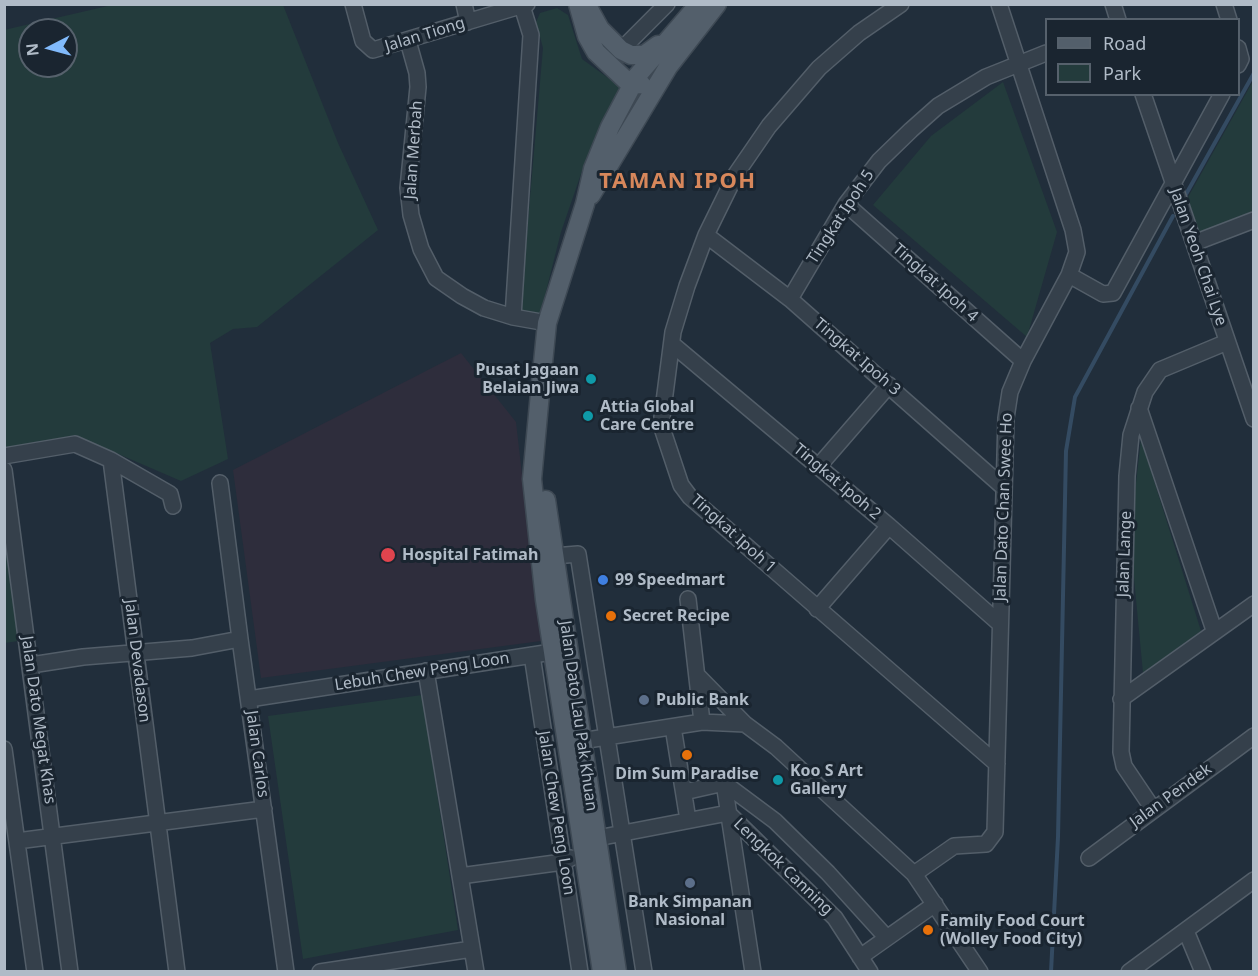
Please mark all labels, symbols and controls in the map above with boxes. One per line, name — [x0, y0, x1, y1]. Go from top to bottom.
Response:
street label: Jalan Tiong — [383, 14, 467, 56]
north arrow — [18, 18, 78, 78]
legend — [1045, 18, 1240, 96]
text: Road — [1103, 31, 1146, 55]
text: N — [20, 42, 44, 57]
text: Park — [1103, 61, 1141, 85]
street label: Jalan Merbah — [401, 100, 427, 200]
street label: Tingkat Ipoh 5 — [803, 166, 879, 268]
district label: TAMAN IPOH — [599, 169, 757, 195]
street label: Jalan Yeoh Chai Lye — [1165, 186, 1231, 328]
street label: Tingkat Ipoh 4 — [888, 240, 982, 326]
street label: Tingkat Ipoh 3 — [810, 314, 904, 400]
place label: Pusat Jagaan Belaian Jiwa — [475, 360, 579, 398]
marker: Pusat Jagaan Belaian Jiwa — [584, 372, 598, 386]
place label: Attia Global Care Centre — [600, 397, 694, 435]
marker: Attia Global Care Centre — [581, 409, 595, 423]
street label: Jalan Dato Chan Swee Ho — [991, 412, 1017, 602]
street label: Tingkat Ipoh 2 — [789, 440, 885, 524]
street label: Tingkat Ipoh 1 — [686, 491, 780, 577]
street label: Jalan Lange — [1114, 510, 1136, 598]
place label: Hospital Fatimah — [402, 545, 538, 565]
marker: Hospital Fatimah — [379, 546, 397, 564]
place label: 99 Speedmart — [615, 570, 725, 590]
marker: 99 Speedmart — [596, 573, 610, 587]
street label: Jalan Devadason — [120, 598, 154, 724]
place label: Secret Recipe — [623, 606, 730, 626]
marker: Secret Recipe — [604, 609, 618, 623]
street label: Jalan Dato Lau Pak Khuan — [555, 620, 601, 812]
street label: Jalan Dato Megat Khas — [17, 635, 59, 805]
street label: Lebuh Chew Peng Loon — [333, 649, 511, 695]
place label: Public Bank — [656, 690, 749, 710]
marker: Public Bank — [637, 693, 651, 707]
street label: Jalan Carlos — [241, 709, 273, 799]
street label: Jalan Chew Peng Loon — [534, 729, 578, 897]
marker: Dim Sum Paradise — [680, 748, 694, 762]
street label: Jalan Pendek — [1126, 760, 1216, 832]
place label: Koo S Art Gallery — [790, 761, 863, 799]
place label: Dim Sum Paradise — [615, 764, 759, 784]
marker: Koo S Art Gallery — [771, 773, 785, 787]
street label: Lengkok Canning — [729, 815, 837, 919]
marker: Bank Simpanan Nasional — [683, 876, 697, 890]
place label: Bank Simpanan Nasional — [628, 892, 752, 930]
place label: Family Food Court (Wolley Food City) — [940, 911, 1085, 949]
marker: Family Food Court (Wolley Food City) — [921, 923, 935, 937]

